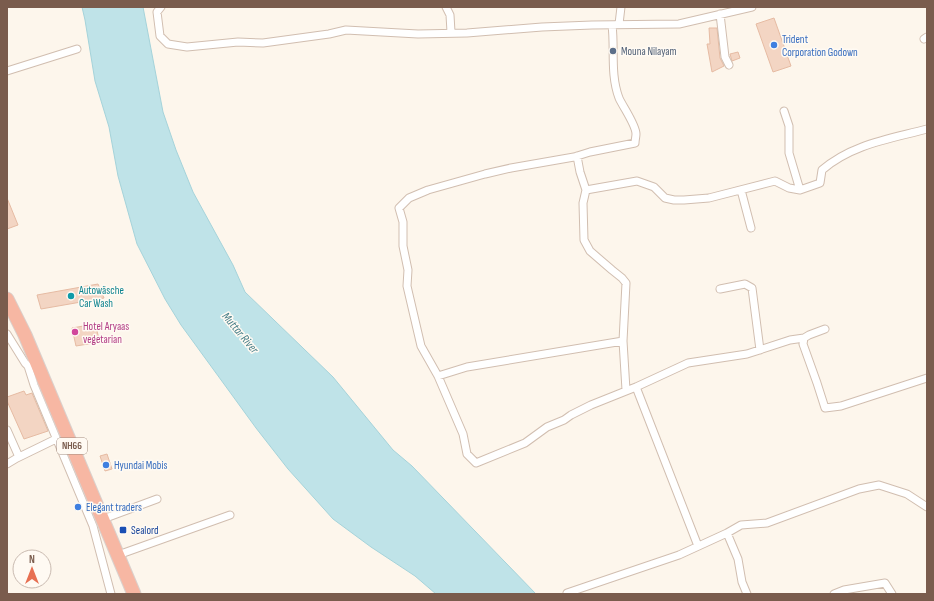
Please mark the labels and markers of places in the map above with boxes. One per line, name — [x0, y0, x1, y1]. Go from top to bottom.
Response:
place label: Trident Corporation Godown — [782, 33, 858, 59]
marker: Trident Corporation Godown — [769, 40, 779, 50]
place label: Mouna Nilayam — [621, 45, 677, 58]
marker: Mouna Nilayam — [608, 46, 618, 56]
place label: Autowäsche Car Wash — [78, 284, 124, 310]
marker: Autowäsche Car Wash — [66, 291, 76, 301]
place label: Hotel Aryaas vegetarian — [83, 320, 129, 346]
marker: Hotel Aryaas vegetarian — [70, 327, 80, 337]
place label: Hyundai Mobis — [114, 459, 167, 472]
marker: Hyundai Mobis — [101, 460, 111, 470]
place label: Elegant traders — [86, 501, 142, 514]
marker: Elegant traders — [73, 502, 83, 512]
place label: Sealord — [131, 524, 159, 537]
marker: Sealord — [118, 525, 128, 535]

